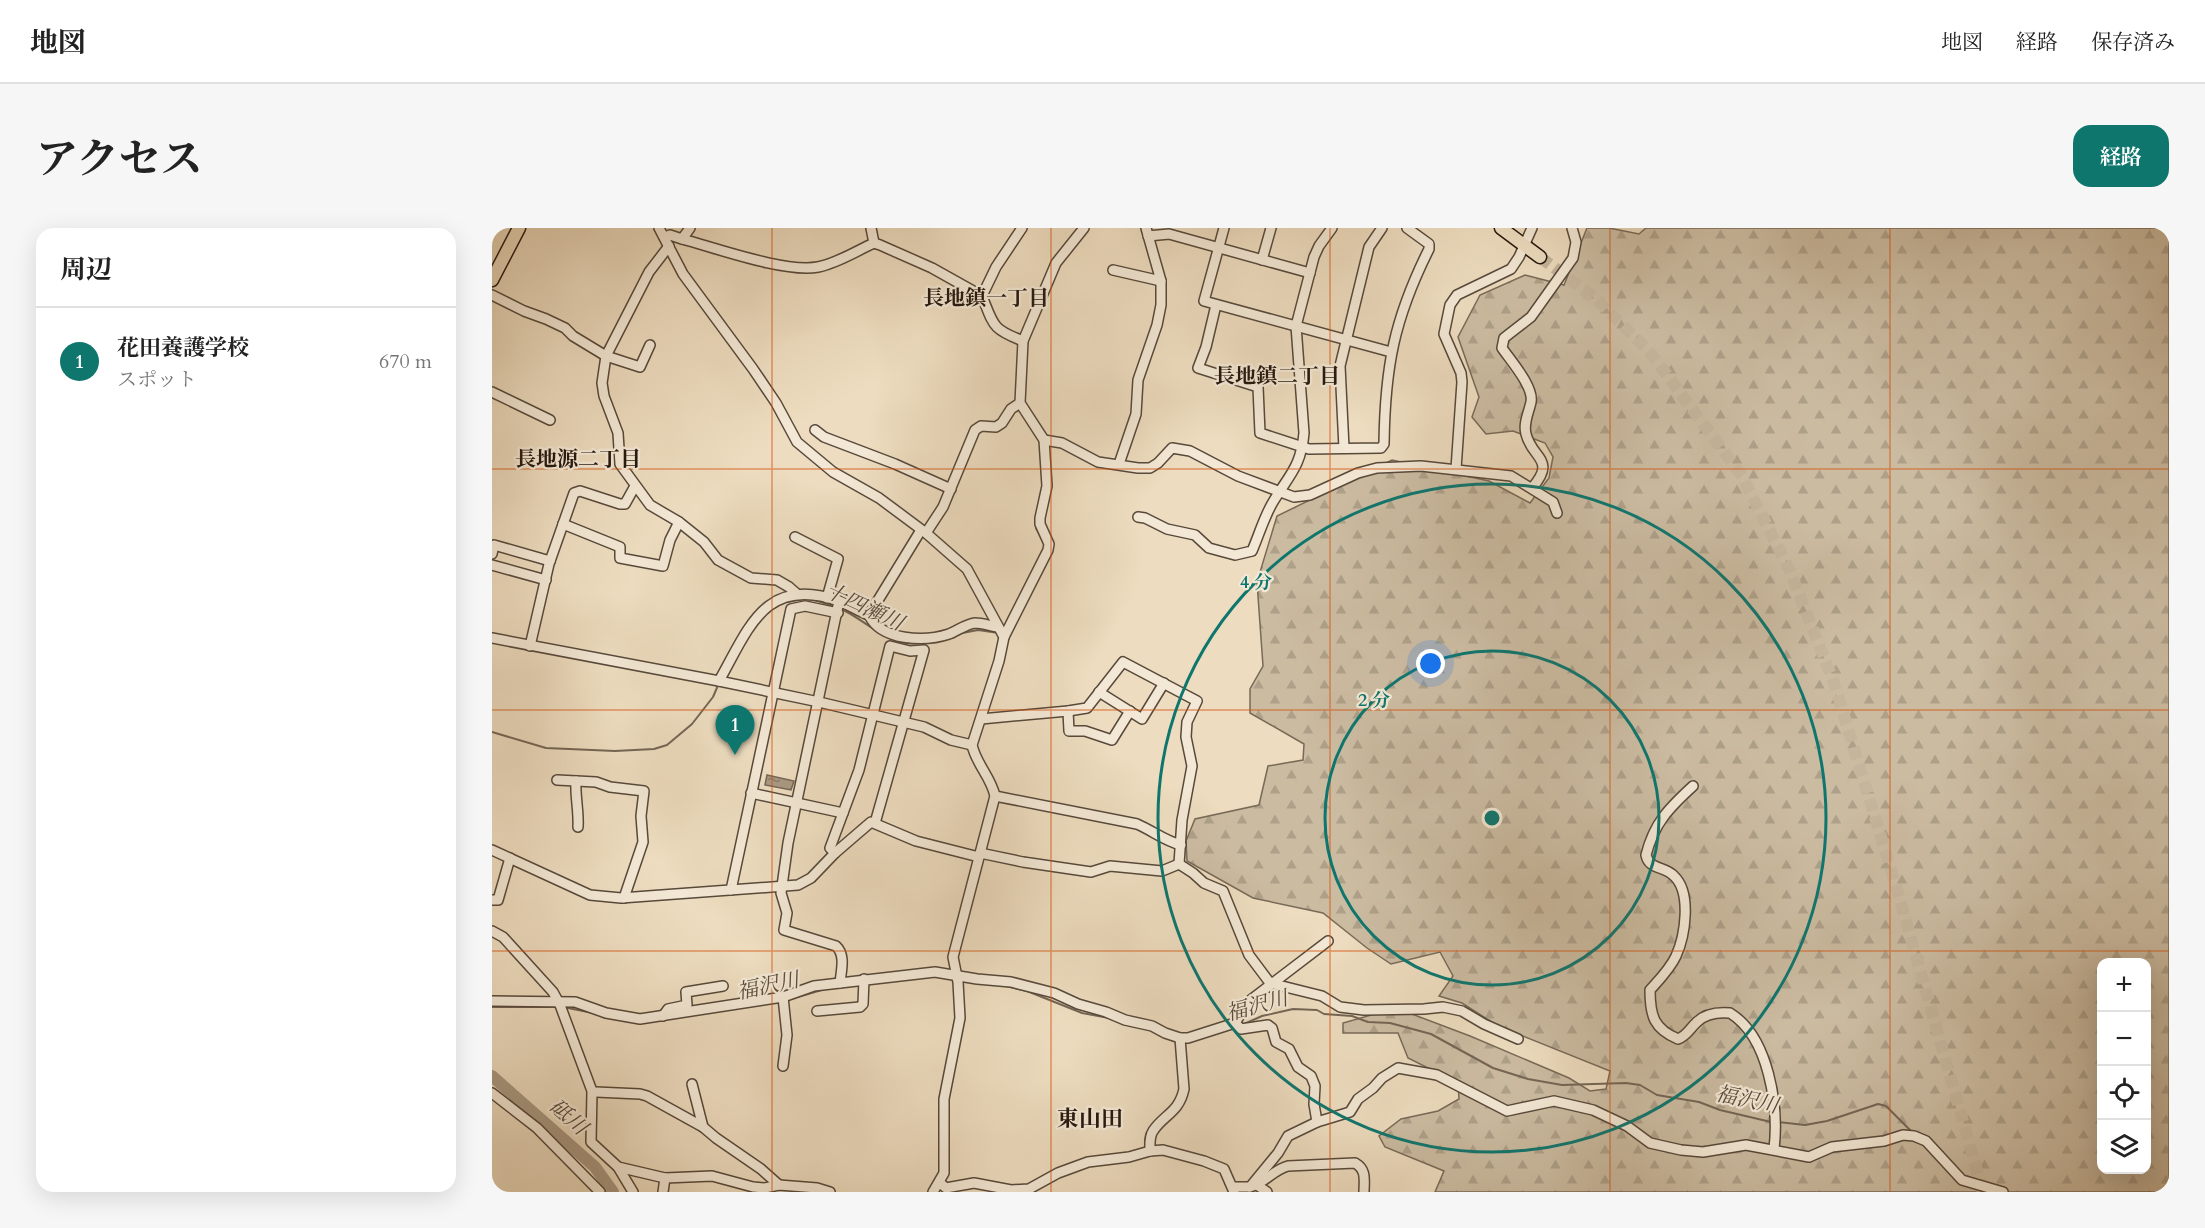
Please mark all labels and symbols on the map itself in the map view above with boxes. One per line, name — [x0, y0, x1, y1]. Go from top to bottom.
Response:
district label: 長地鎮一丁目 — [923, 284, 1049, 313]
district label: 長地鎮二丁目 — [1214, 362, 1340, 391]
district label: 長地源二丁目 — [515, 445, 641, 474]
text: 4 分 — [1240, 570, 1272, 595]
water label: 十四瀬川 — [820, 576, 910, 639]
your location — [1416, 649, 1445, 678]
text: 2 分 — [1358, 688, 1390, 713]
pin: 1 — [716, 706, 754, 755]
centre of rings — [1482, 808, 1502, 828]
water label: 福沢川 — [734, 965, 804, 1007]
water label: 福沢川 — [1223, 983, 1293, 1028]
water label: 福沢川 — [1713, 1079, 1783, 1121]
water label: 砥川 — [543, 1092, 595, 1143]
district label: 東山田 — [1057, 1104, 1123, 1134]

